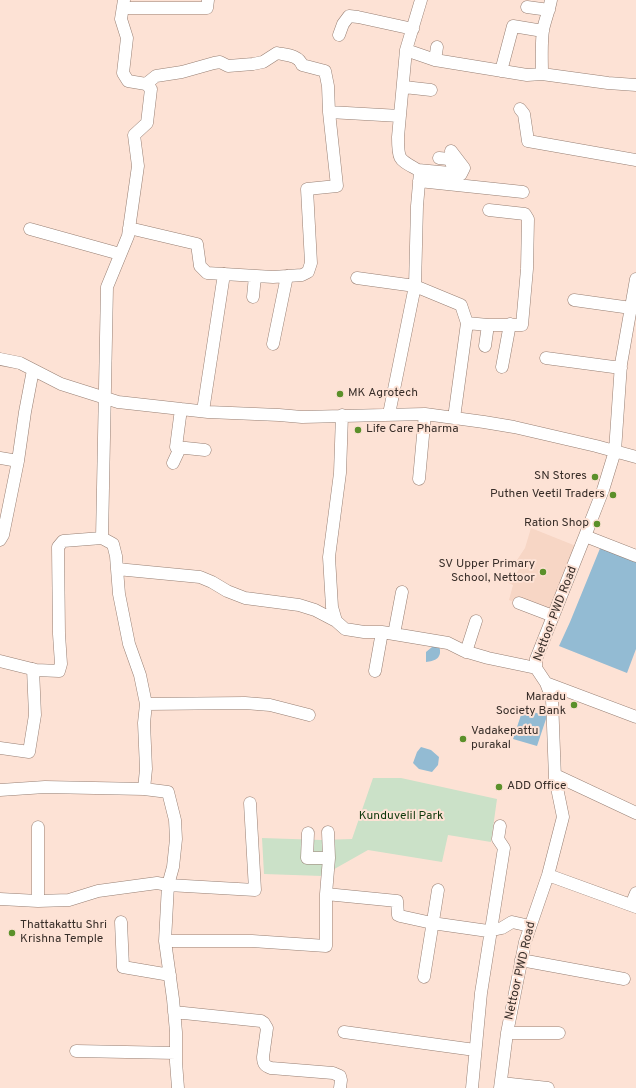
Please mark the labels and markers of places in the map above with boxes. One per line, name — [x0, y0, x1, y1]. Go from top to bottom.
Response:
place label: MK Agrotech — [348, 387, 418, 401]
marker: MK Agrotech — [335, 389, 345, 399]
place label: Life Care Pharma — [366, 423, 459, 437]
marker: Life Care Pharma — [353, 425, 363, 435]
place label: SN Stores — [534, 470, 587, 484]
marker: SN Stores — [590, 472, 600, 482]
place label: Puthen Veetil Traders — [490, 488, 605, 502]
marker: Puthen Veetil Traders — [608, 490, 618, 500]
place label: Ration Shop — [524, 517, 589, 531]
marker: Ration Shop — [592, 519, 602, 529]
place label: SV Upper Primary School, Nettoor — [439, 558, 535, 586]
marker: SV Upper Primary School, Nettoor — [538, 567, 548, 577]
place label: Maradu Society Bank — [496, 691, 566, 719]
marker: Maradu Society Bank — [569, 700, 579, 710]
place label: Vadakepattu purakal — [471, 725, 539, 753]
marker: Vadakepattu purakal — [458, 734, 468, 744]
place label: ADD Office — [507, 780, 566, 794]
marker: ADD Office — [494, 782, 504, 792]
place label: Thattakattu Shri Krishna Temple — [20, 919, 107, 947]
marker: Thattakattu Shri Krishna Temple — [7, 928, 17, 938]

